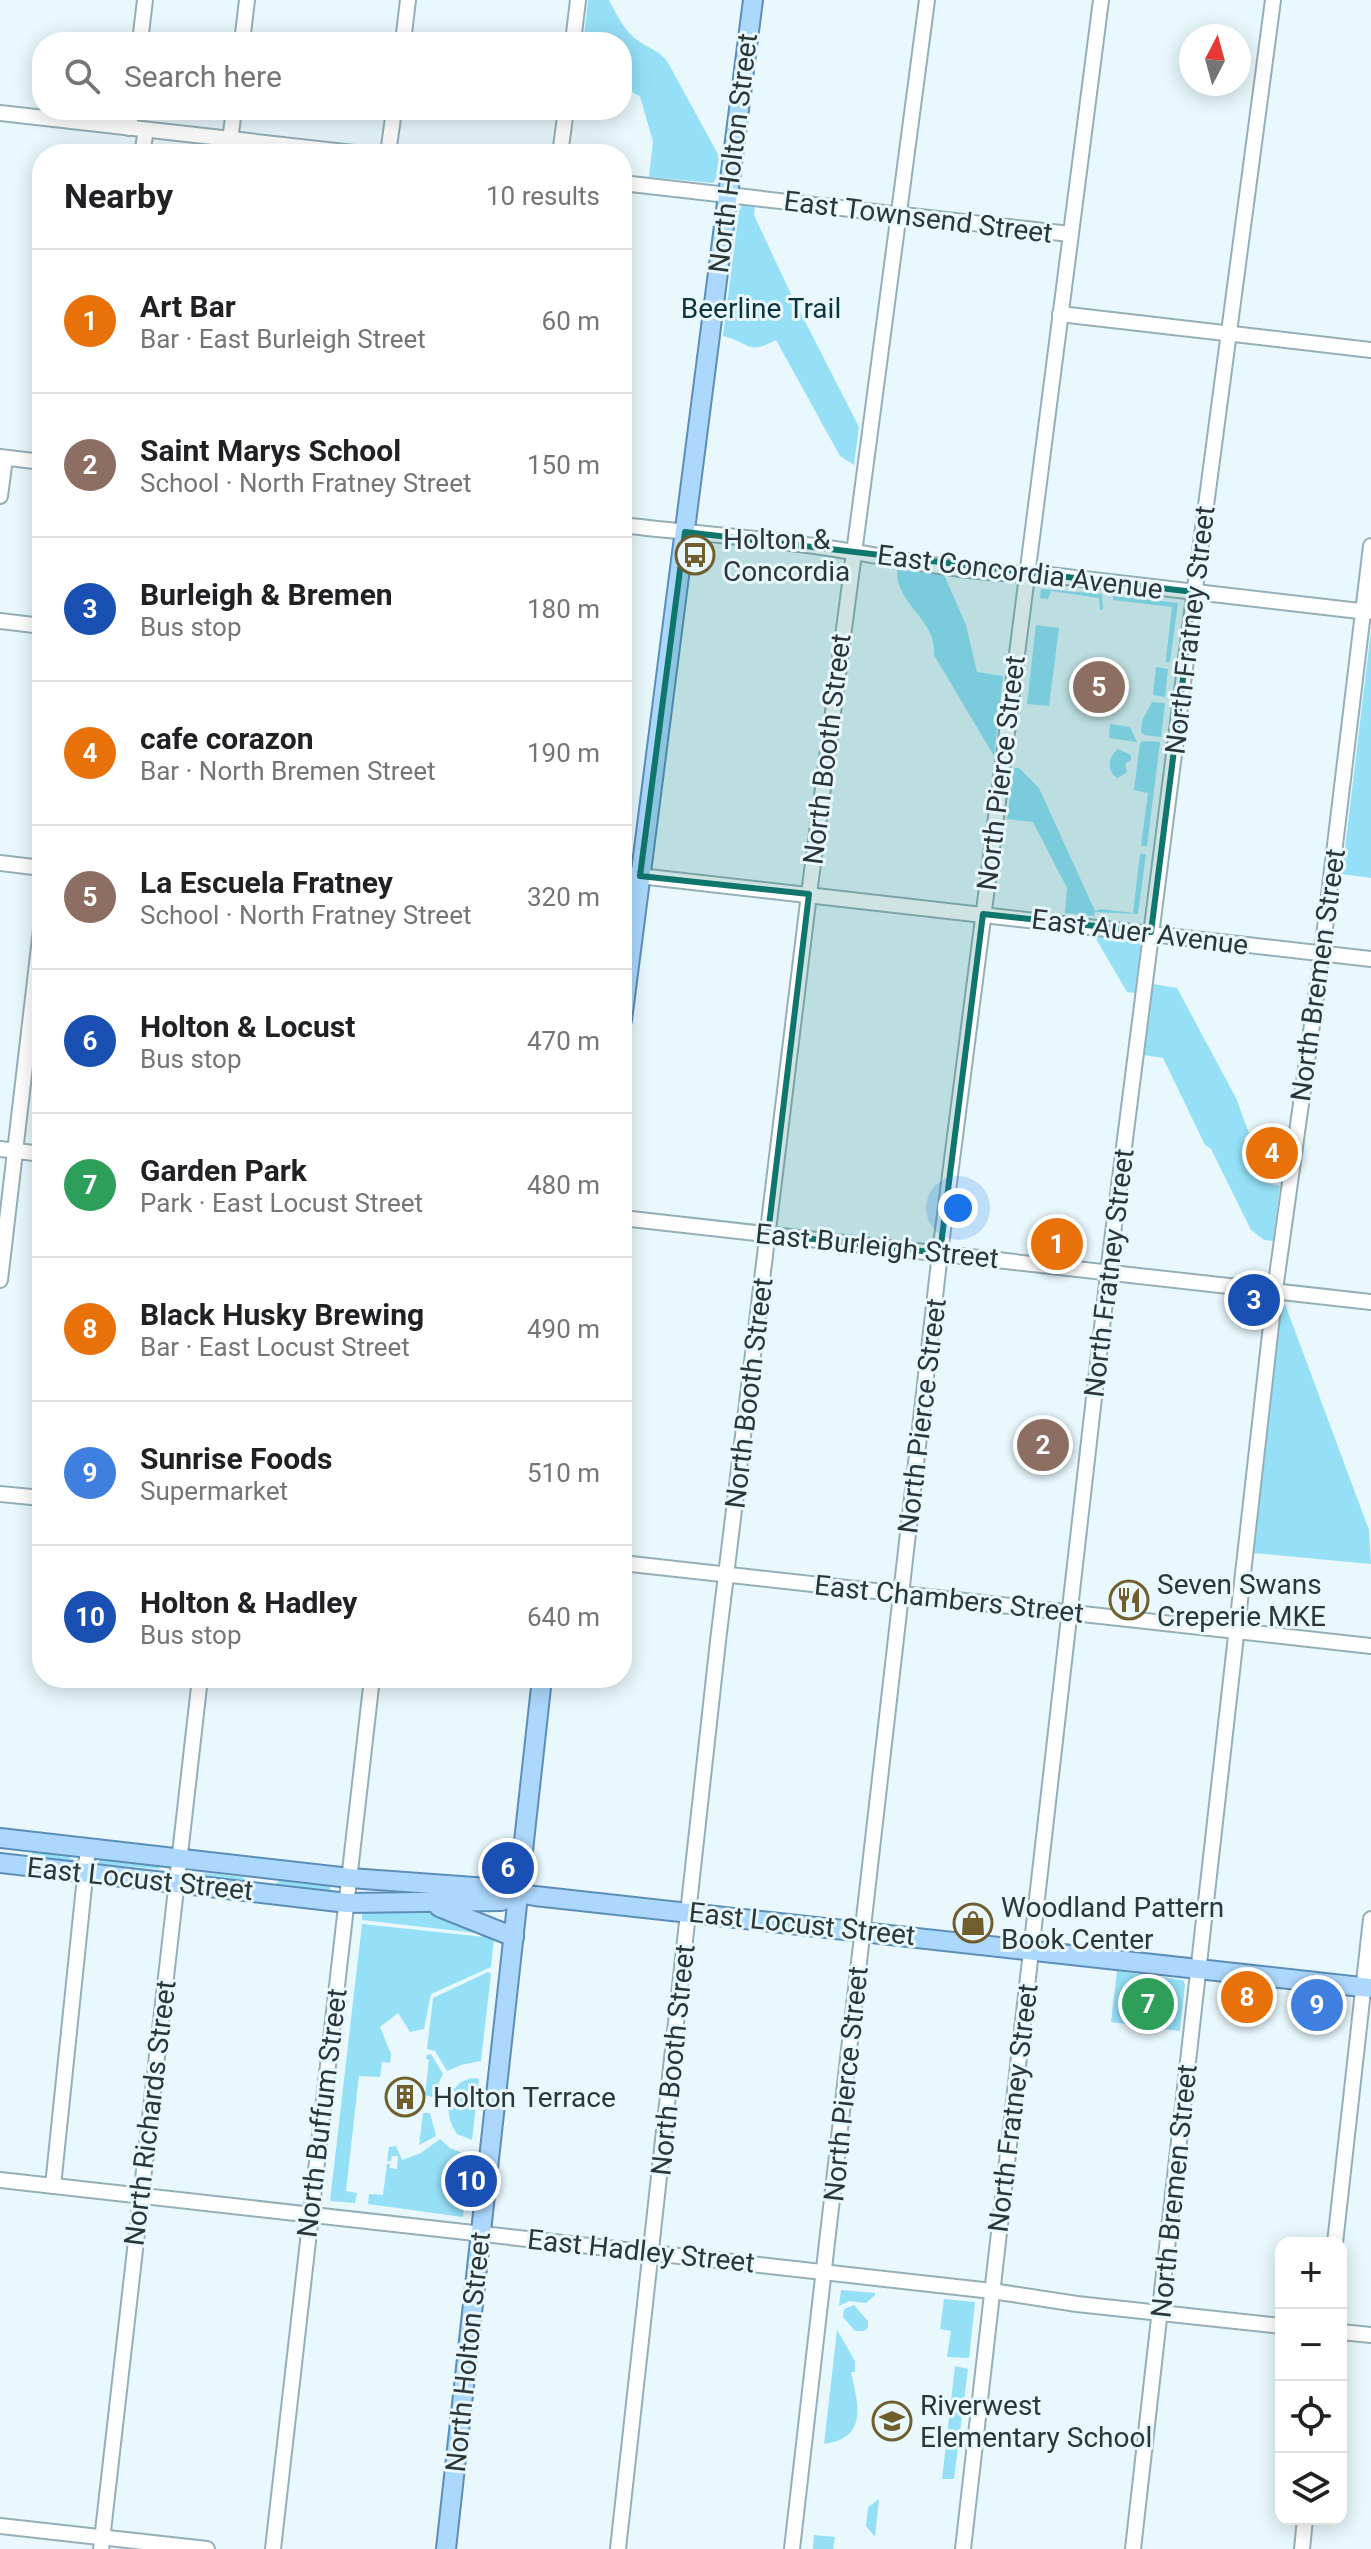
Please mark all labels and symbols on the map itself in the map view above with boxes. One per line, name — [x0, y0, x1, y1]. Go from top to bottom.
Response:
north arrow — [1179, 24, 1251, 96]
street label: North Holton Street — [702, 31, 764, 275]
street label: East Townsend Street — [782, 184, 1054, 250]
park label: Beerline Trail — [681, 292, 841, 325]
street label: North Fratney Street — [1158, 504, 1222, 756]
place label: Holton & Concordia — [723, 523, 850, 588]
bus stop icon: Holton & Concordia — [674, 534, 716, 576]
street label: East Concordia Avenue — [875, 538, 1165, 606]
street label: North Booth Street — [796, 632, 858, 866]
street label: North Pierce Street — [970, 654, 1032, 892]
pin: 5 — [1073, 657, 1125, 717]
street label: North Bremen Street — [1284, 847, 1352, 1103]
street label: East Auer Avenue — [1030, 902, 1250, 962]
pin: 4 — [1246, 1123, 1298, 1183]
street label: North Fratney Street — [1077, 1147, 1141, 1399]
your location — [938, 1188, 978, 1228]
pin: 1 — [1031, 1214, 1083, 1274]
street label: East Burleigh Street — [754, 1217, 1000, 1275]
pin: 3 — [1228, 1270, 1280, 1330]
street label: North Booth Street — [718, 1276, 780, 1510]
street label: North Pierce Street — [891, 1297, 953, 1535]
pin: 2 — [1017, 1415, 1069, 1475]
street label: East Chambers Street — [813, 1568, 1085, 1630]
place label: Seven Swans Creperie MKE — [1157, 1568, 1326, 1633]
restaurant icon: Seven Swans Creperie MKE — [1108, 1579, 1150, 1621]
pin: 6 — [482, 1838, 534, 1898]
street label: East Locust Street — [25, 1851, 255, 1907]
place label: Woodland Pattern Book Center — [1001, 1891, 1224, 1956]
street label: East Locust Street — [687, 1896, 917, 1952]
shop icon: Woodland Pattern Book Center — [952, 1902, 994, 1944]
street label: North Booth Street — [644, 1943, 702, 2177]
street label: North Pierce Street — [817, 1965, 875, 2203]
pin: 8 — [1221, 1967, 1273, 2027]
pin: 7 — [1122, 1974, 1174, 2034]
pin: 9 — [1291, 1975, 1343, 2035]
street label: North Richards Street — [117, 1978, 183, 2248]
street label: North Fratney Street — [981, 1982, 1045, 2234]
street label: North Buffum Street — [290, 1987, 354, 2239]
street label: North Bremen Street — [1144, 2063, 1204, 2319]
building icon: Holton Terrace — [384, 2076, 426, 2118]
place label: Holton Terrace — [433, 2081, 616, 2114]
pin: 10 — [445, 2151, 497, 2211]
street label: East Hadley Street — [526, 2223, 756, 2279]
street label: North Holton Street — [439, 2230, 497, 2474]
place label: Riverwest Elementary School — [920, 2389, 1152, 2454]
school or university icon: Riverwest Elementary School — [871, 2400, 913, 2442]

